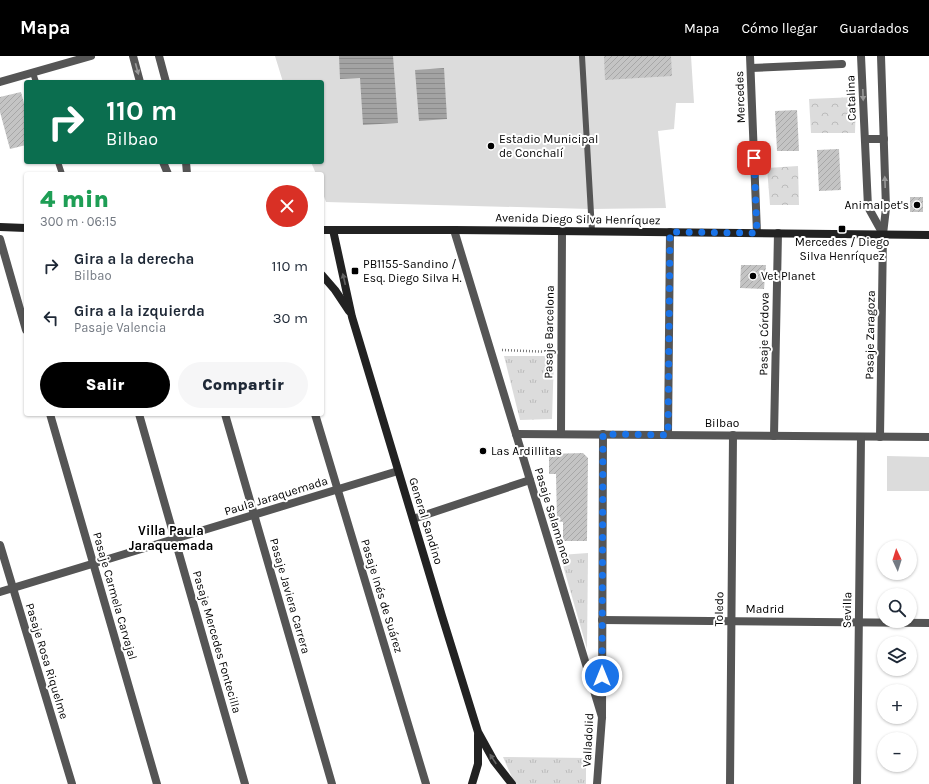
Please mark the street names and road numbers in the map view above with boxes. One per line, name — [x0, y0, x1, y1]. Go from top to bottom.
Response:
street label: Mercedes — [732, 70, 748, 124]
street label: Catalina — [843, 75, 859, 121]
street label: Avenida Diego Silva Henríquez — [495, 211, 661, 227]
street label: Pasaje Barcelona — [541, 285, 557, 379]
street label: Pasaje Zaragoza — [862, 290, 878, 380]
street label: Pasaje Córdova — [756, 292, 772, 376]
street label: Bilbao — [705, 416, 739, 430]
street label: Pasaje Salamanca — [532, 466, 574, 566]
street label: Paula Jaraquemada — [222, 474, 330, 518]
street label: General Sandino — [406, 476, 446, 566]
street label: Pasaje Carmela Carvajal — [90, 531, 140, 661]
street label: Pasaje Javiera Carrera — [267, 537, 313, 655]
street label: Pasaje Inés de Suárez — [358, 537, 406, 655]
street label: Pasaje Mercedes Fontecilla — [190, 569, 244, 715]
street label: Toledo — [712, 591, 726, 627]
street label: Sevilla — [840, 592, 854, 628]
street label: Pasaje Rosa Riquelme — [23, 601, 71, 721]
street label: Madrid — [746, 602, 784, 616]
street label: Valladolid — [580, 713, 596, 767]

